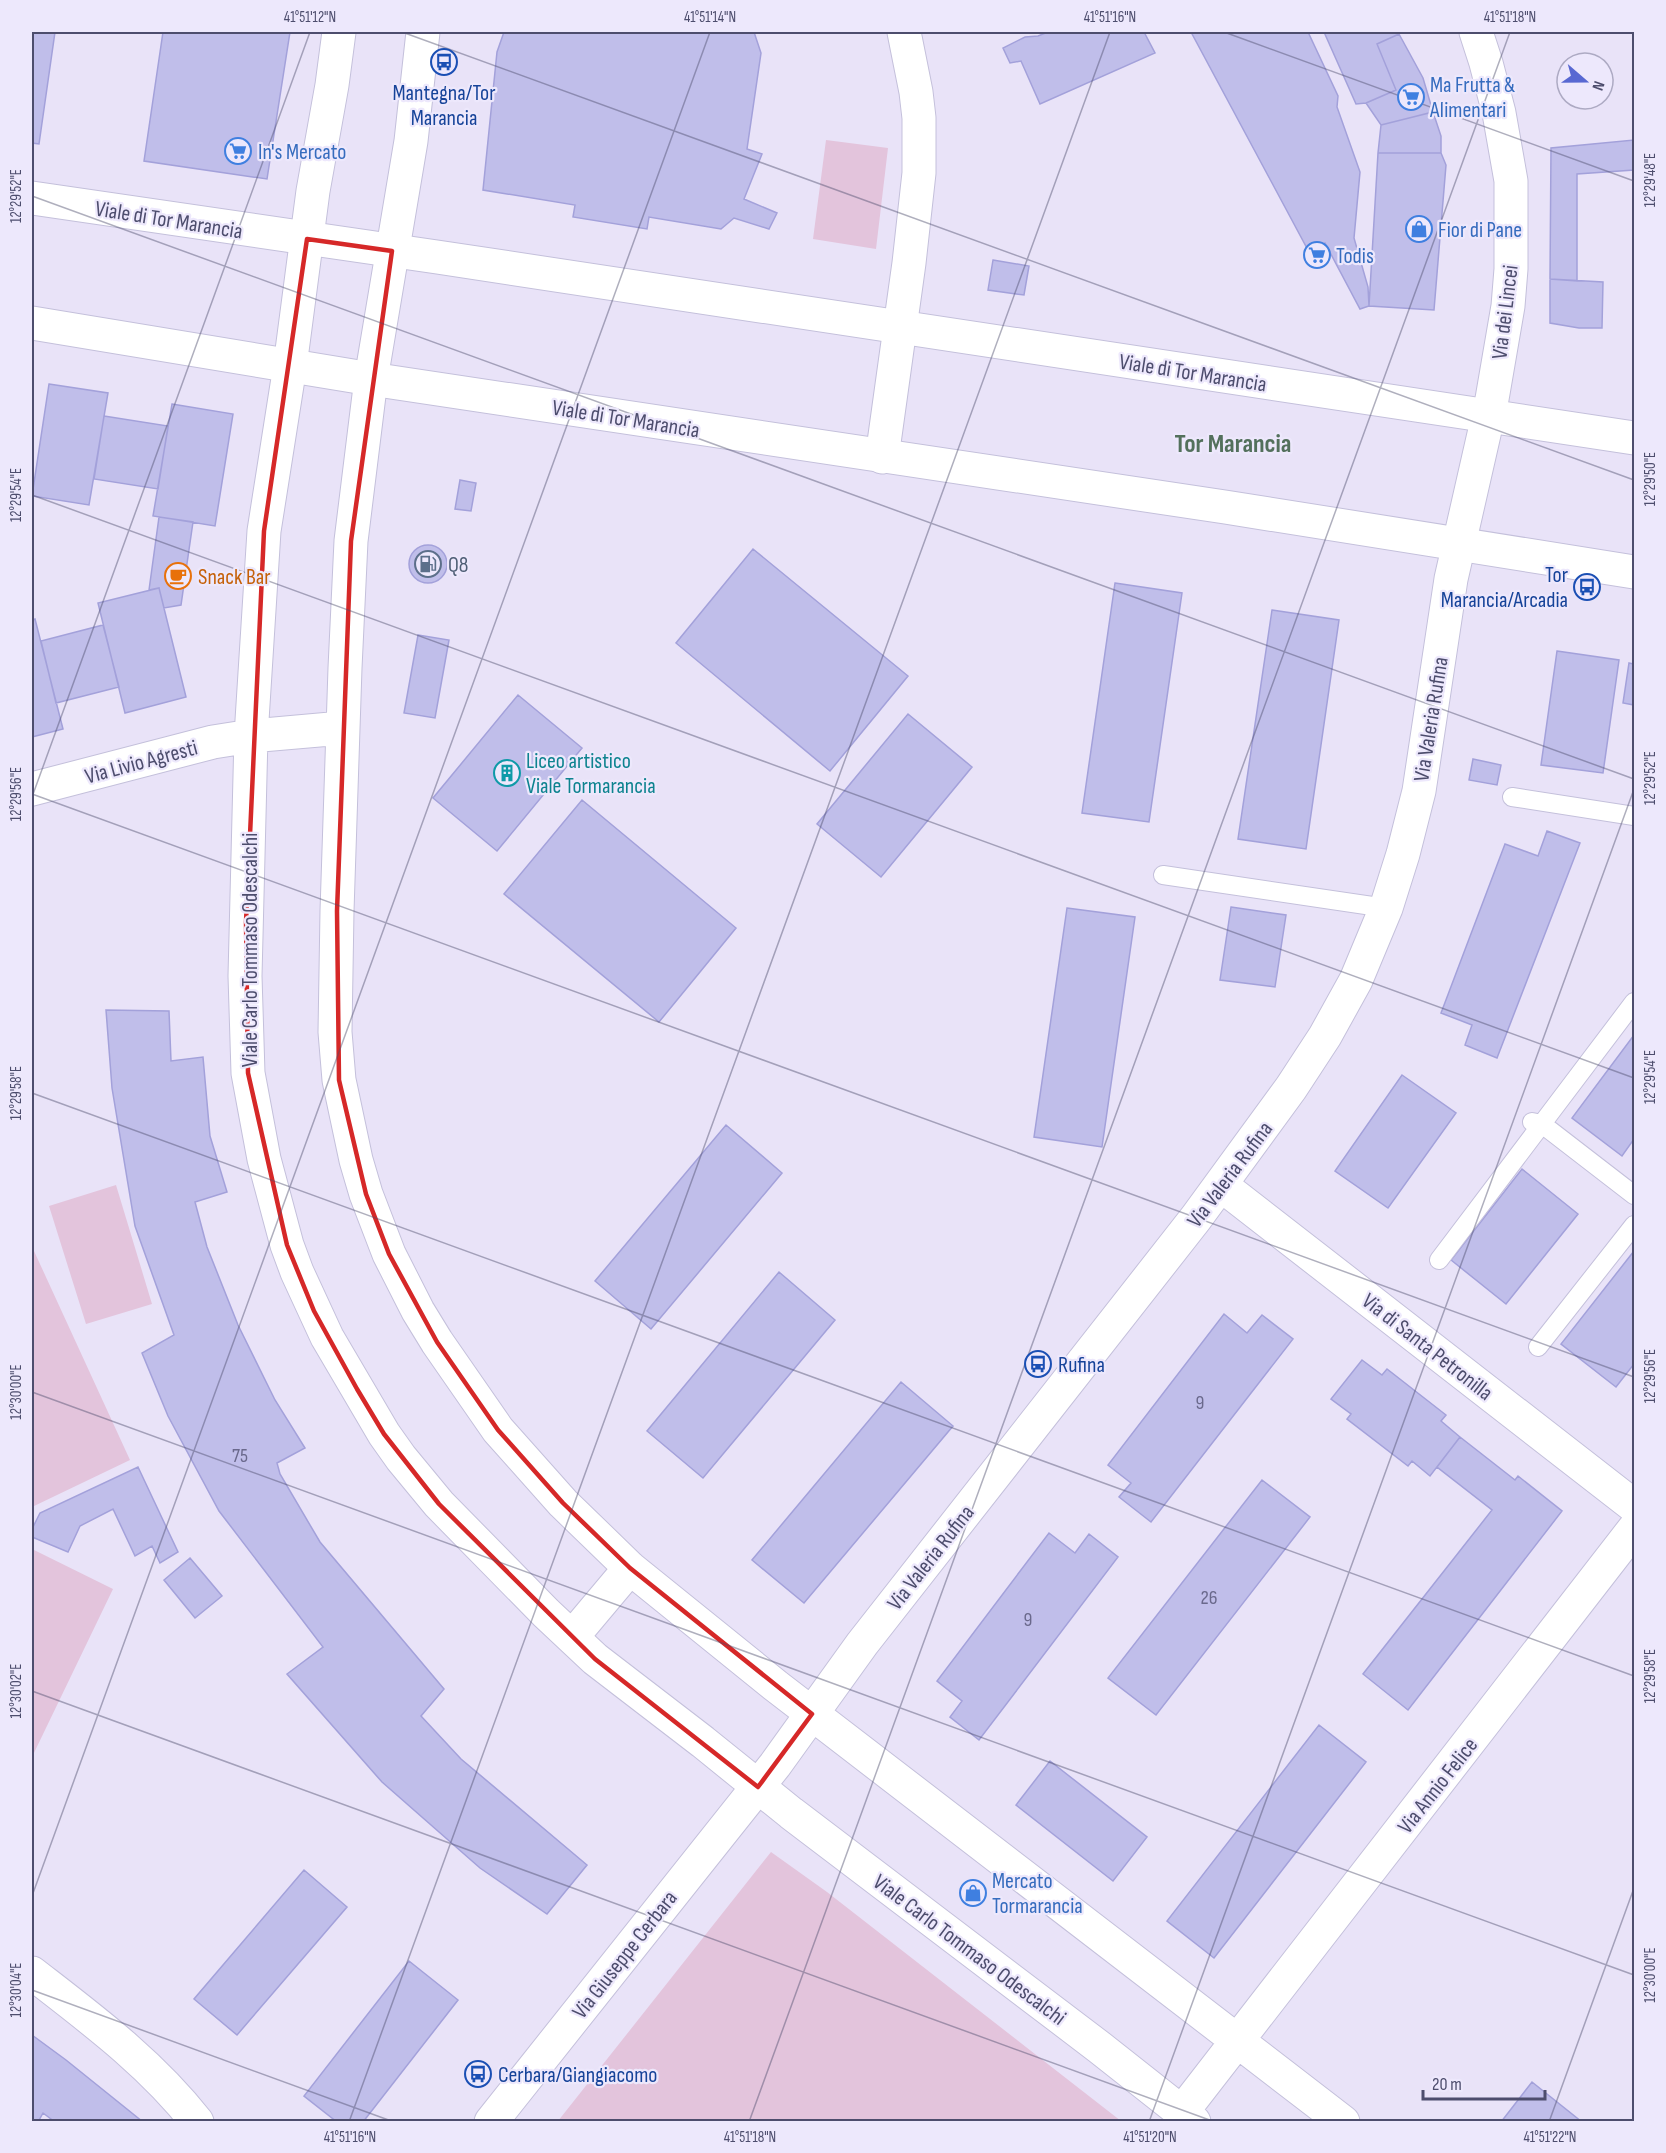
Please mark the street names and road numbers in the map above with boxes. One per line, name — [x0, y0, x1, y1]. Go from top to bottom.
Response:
street label: Viale di Tor Marancia — [93, 196, 244, 245]
street label: Via dei Lincei — [1486, 263, 1525, 361]
street label: Viale di Tor Marancia — [1117, 349, 1268, 398]
street label: Viale di Tor Marancia — [550, 395, 701, 444]
street label: Via Valeria Rufina — [1408, 655, 1455, 783]
street label: Via Livio Agresti — [82, 734, 201, 790]
street label: Viale Carlo Tommaso Odescalchi — [237, 833, 264, 1067]
street label: Via Valeria Rufina — [1182, 1117, 1279, 1233]
street label: Via di Santa Petronilla — [1356, 1288, 1498, 1407]
street label: Via Valeria Rufina — [882, 1500, 981, 1616]
street label: Via Annio Felice — [1392, 1733, 1484, 1839]
street label: Viale Carlo Tommaso Odescalchi — [867, 1869, 1071, 2032]
street label: Via Giuseppe Cerbara — [567, 1885, 684, 2024]

